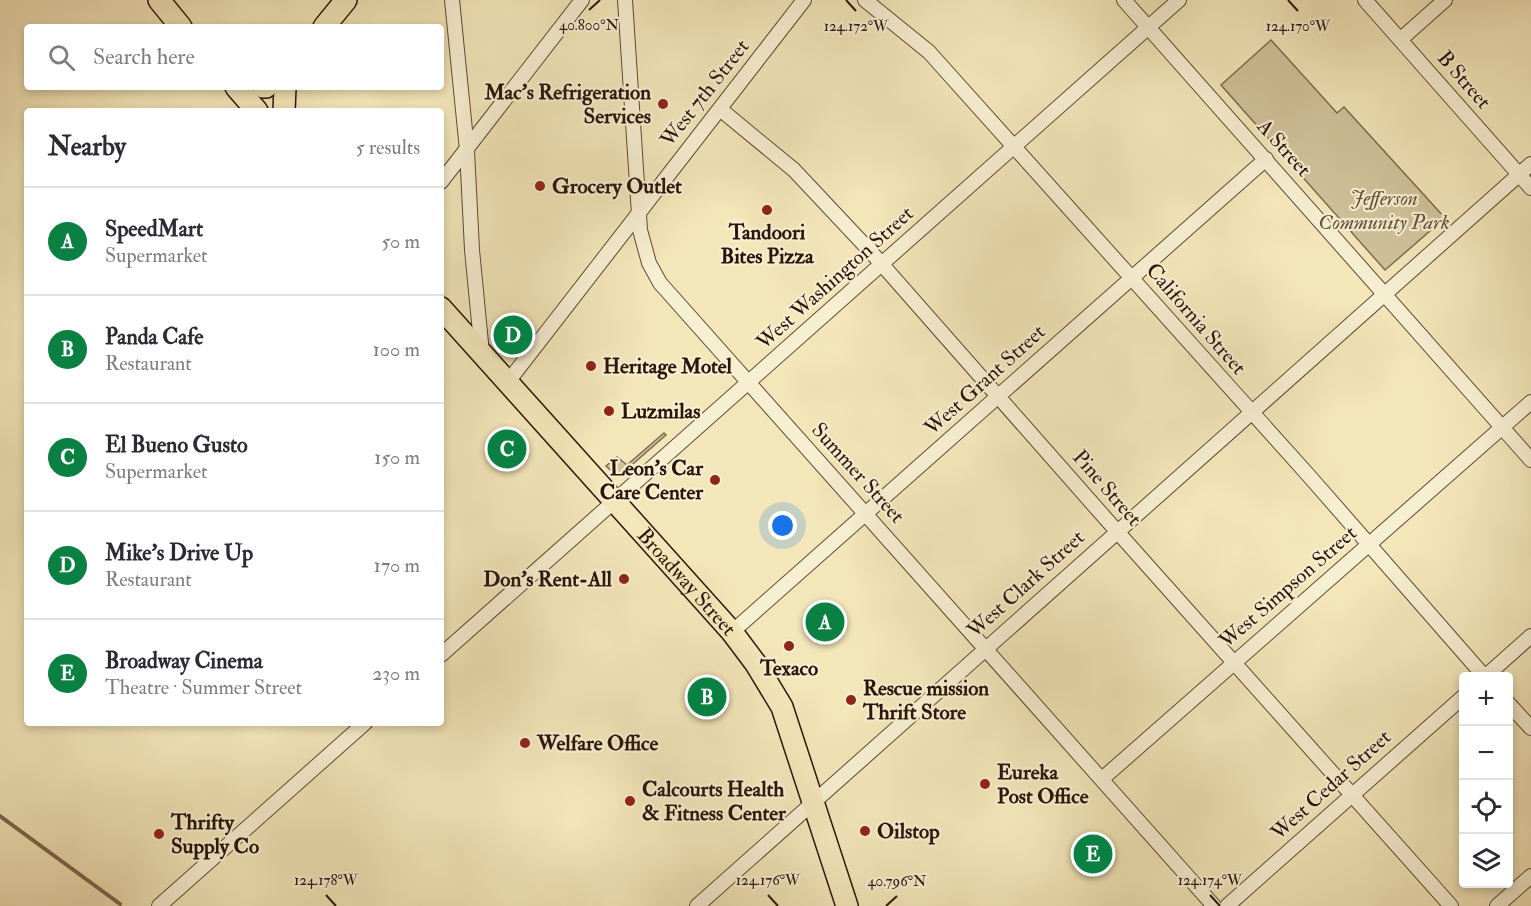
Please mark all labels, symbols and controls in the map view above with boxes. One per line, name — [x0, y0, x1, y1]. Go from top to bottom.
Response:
text: 40.800°N — [559, 16, 619, 35]
text: 124.172°W — [824, 17, 889, 36]
text: 124.170°W — [1266, 17, 1331, 36]
search box — [24, 24, 444, 90]
street label: West 7th Street — [654, 34, 756, 153]
icon: search — [45, 41, 78, 74]
text: Search here — [93, 43, 195, 71]
street label: B Street — [1431, 45, 1497, 115]
place label: Mac's Refrigeration Services — [483, 79, 651, 130]
marker: Mac's Refrigeration Services — [656, 97, 670, 111]
street label: A Street — [1250, 113, 1317, 183]
text: Nearby — [48, 131, 126, 163]
text: 5 results — [356, 135, 420, 160]
place label: Grocery Outlet — [552, 173, 682, 200]
marker: Grocery Outlet — [533, 179, 547, 193]
park label: Jefferson Community Park — [1318, 185, 1450, 236]
street label: West Washington Street — [750, 200, 919, 356]
marker: Tandoori Bites Pizza — [760, 203, 774, 217]
text: SpeedMart — [105, 215, 203, 243]
place label: Tandoori Bites Pizza — [720, 219, 815, 270]
text: A — [61, 229, 74, 254]
text: 50 m — [381, 229, 420, 254]
text: Supermarket — [105, 243, 208, 268]
street label: California Street — [1140, 257, 1252, 381]
pin: D — [494, 312, 532, 358]
street label: West Grant Street — [918, 319, 1051, 442]
text: Panda Cafe — [105, 323, 203, 351]
text: B — [61, 337, 74, 362]
text: 100 m — [373, 337, 420, 362]
text: Restaurant — [105, 351, 192, 376]
place label: Heritage Motel — [603, 353, 733, 380]
marker: Heritage Motel — [584, 359, 598, 373]
place label: Luzmilas — [621, 398, 700, 425]
marker: Luzmilas — [602, 404, 616, 418]
street label: Summer Street — [806, 417, 911, 529]
pin: C — [488, 426, 526, 472]
text: El Bueno Gusto — [105, 431, 248, 459]
street label: Pine Street — [1066, 444, 1148, 532]
text: C — [60, 445, 75, 470]
text: 150 m — [374, 445, 420, 470]
place label: Leon's Car Care Center — [600, 455, 704, 506]
text: Supermarket — [105, 459, 208, 484]
marker: Leon's Car Care Center — [708, 473, 722, 487]
your location — [768, 511, 797, 540]
street label: West Simpson Street — [1213, 520, 1363, 655]
street label: Broadway Street — [631, 522, 743, 642]
street label: West Clark Street — [961, 524, 1091, 645]
text: Mike's Drive Up — [105, 539, 253, 567]
text: D — [59, 553, 76, 578]
text: 170 m — [374, 553, 420, 578]
place label: Don's Rent-All — [483, 566, 613, 593]
text: Restaurant — [105, 567, 192, 592]
marker: Don's Rent-All — [617, 572, 631, 586]
pin: A — [806, 600, 844, 644]
marker: Texaco — [782, 639, 796, 653]
text: Broadway Cinema — [105, 647, 263, 675]
place label: Texaco — [759, 655, 818, 682]
text: E — [60, 661, 75, 686]
text: 230 m — [372, 661, 420, 686]
map controls — [1459, 672, 1513, 888]
button: + — [1459, 672, 1513, 726]
pin: B — [688, 674, 726, 720]
text: Theatre · Summer Street — [105, 675, 302, 700]
place label: Rescue mission Thrift Store — [862, 675, 989, 726]
marker: Rescue mission Thrift Store — [844, 693, 858, 707]
street label: West Cedar Street — [1264, 724, 1397, 847]
button: − — [1459, 726, 1513, 780]
place label: Welfare Office — [536, 730, 659, 757]
marker: Welfare Office — [518, 736, 532, 750]
place label: Eureka Post Office — [997, 759, 1089, 810]
place label: Calcourts Health & Fitness Center — [642, 776, 787, 827]
marker: Eureka Post Office — [978, 777, 992, 791]
button: locate — [1459, 780, 1513, 834]
marker: Calcourts Health & Fitness Center — [623, 794, 637, 808]
place label: Thrifty Supply Co — [170, 809, 259, 860]
place label: Oilstop — [877, 818, 940, 845]
marker: Oilstop — [858, 824, 872, 838]
marker: Thrifty Supply Co — [152, 827, 166, 841]
pin: E — [1074, 832, 1112, 876]
button: layers — [1459, 834, 1513, 888]
text: 124.178°W — [294, 871, 359, 890]
text: 124.176°W — [736, 871, 801, 890]
text: 124.174°W — [1178, 871, 1243, 890]
text: 40.796°N — [868, 872, 927, 891]

